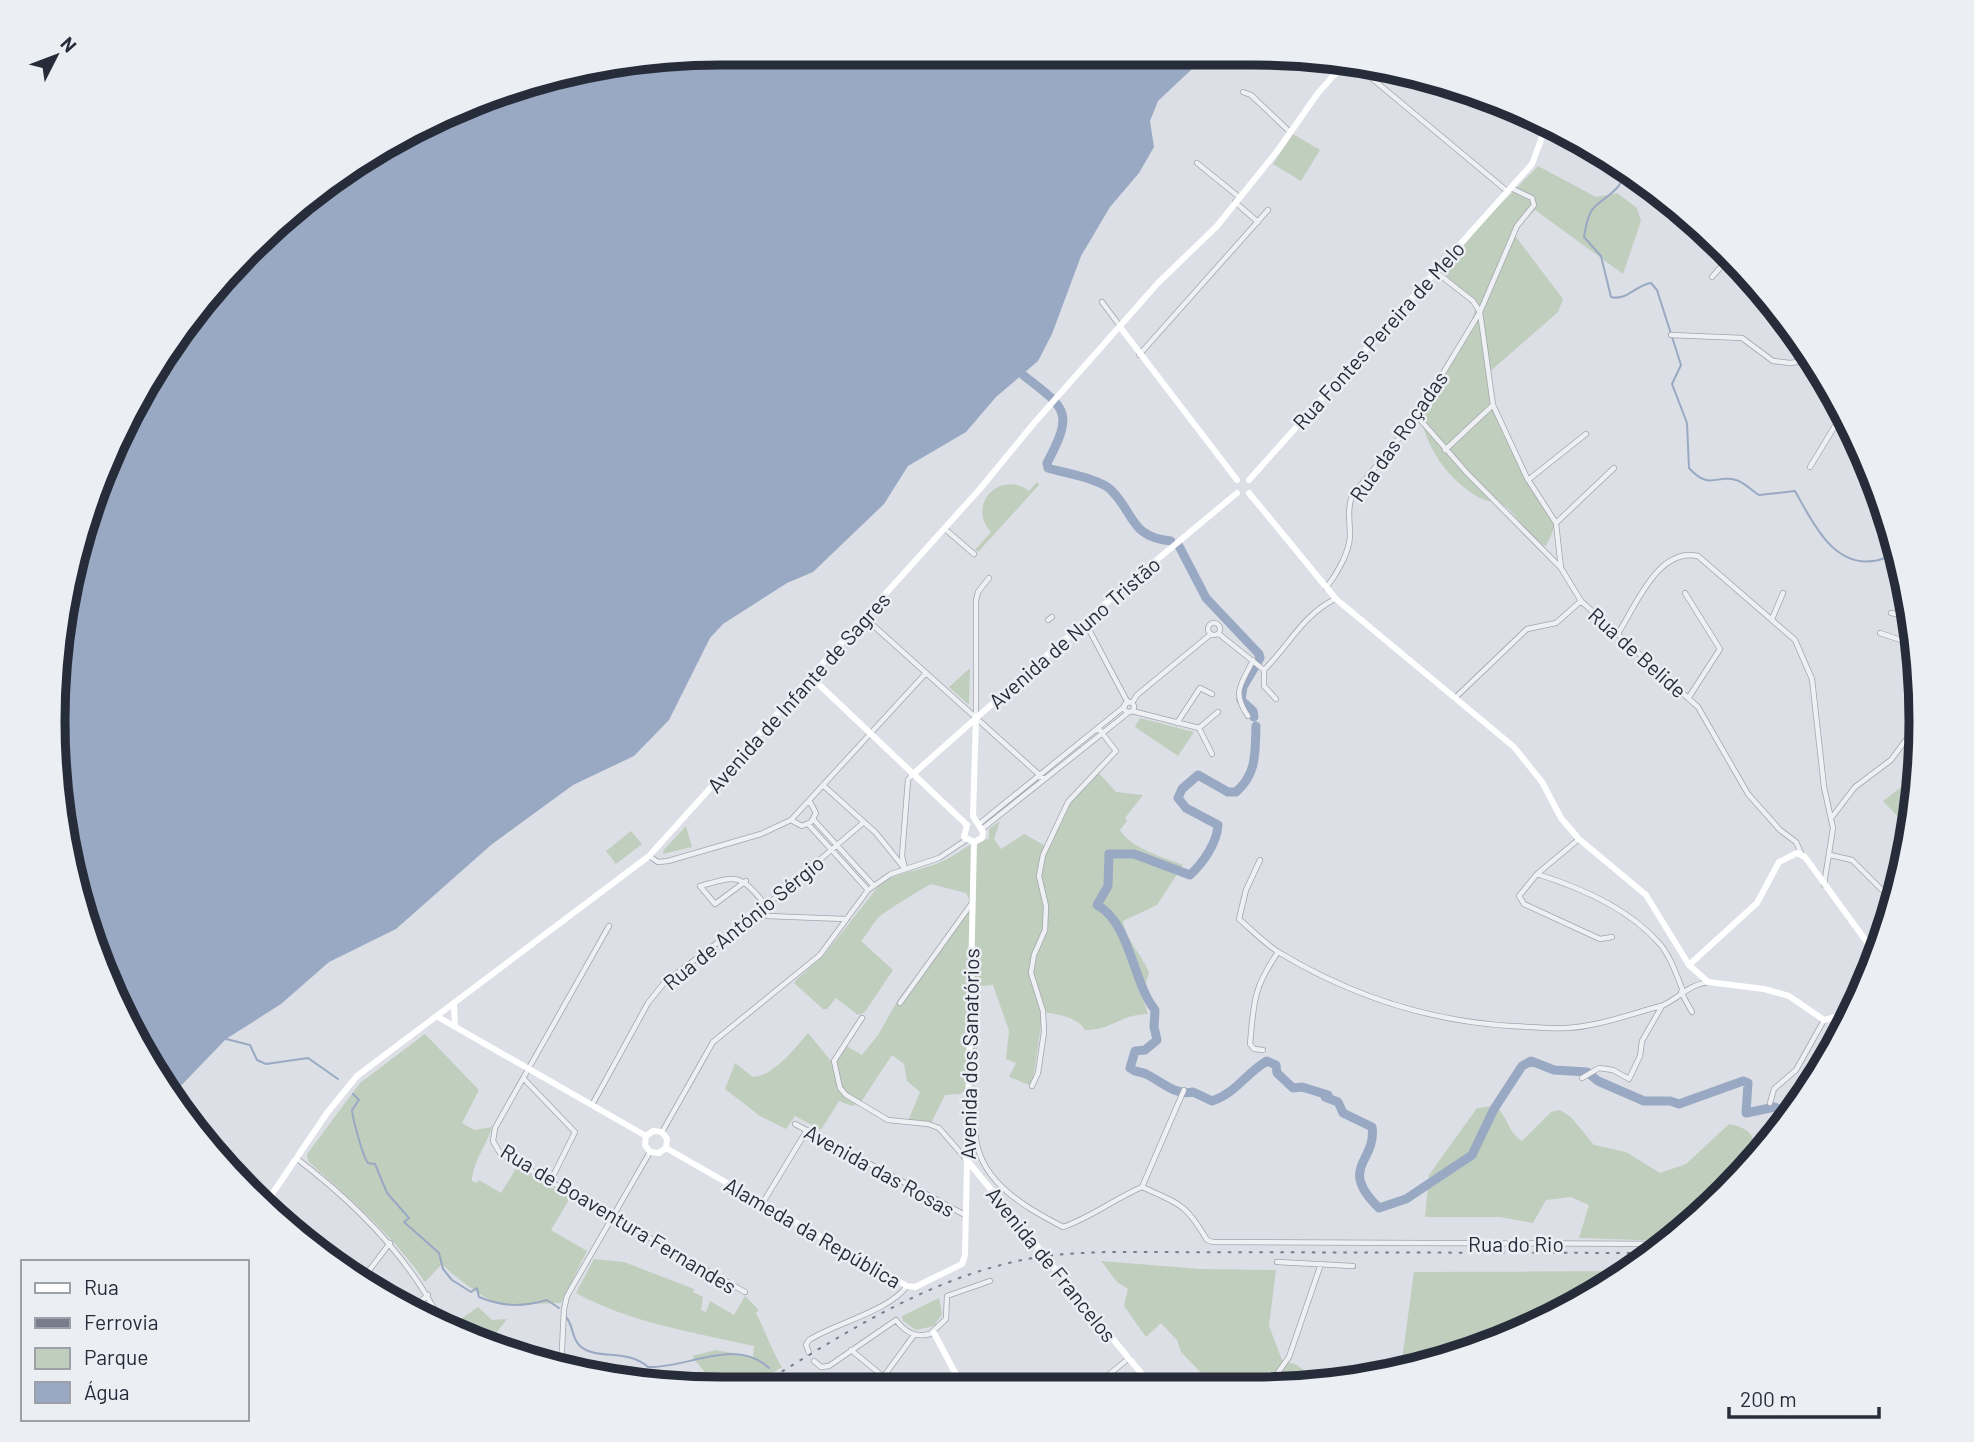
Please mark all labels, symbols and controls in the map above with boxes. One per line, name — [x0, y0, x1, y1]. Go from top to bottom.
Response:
north arrow — [21, 21, 91, 91]
text: N — [56, 32, 82, 57]
street label: Rua Fontes Pereira de Melo — [1287, 236, 1469, 434]
street label: Rua das Roçadas — [1344, 366, 1452, 506]
street label: Avenida de Nuno Tristão — [983, 551, 1165, 713]
street label: Avenida de Infante de Sagres — [701, 587, 895, 797]
street label: Rua de Belide — [1584, 602, 1692, 702]
street label: Rua de António Sérgio — [658, 849, 828, 995]
street label: Avenida dos Sanatórios — [955, 948, 983, 1160]
street label: Avenida das Rosas — [801, 1118, 959, 1222]
street label: Rua de Boaventura Fernandes — [497, 1138, 741, 1298]
street label: Alameda da República — [720, 1171, 906, 1293]
street label: Avenida de Francelos — [982, 1181, 1122, 1347]
street label: Rua do Rio — [1468, 1231, 1564, 1256]
legend — [21, 1260, 248, 1421]
text: Rua — [84, 1274, 119, 1299]
text: Ferrovia — [84, 1309, 159, 1334]
text: Parque — [84, 1344, 149, 1369]
scale bar — [1729, 1376, 1880, 1420]
text: Água — [84, 1379, 130, 1404]
text: 200 m — [1740, 1386, 1797, 1411]

